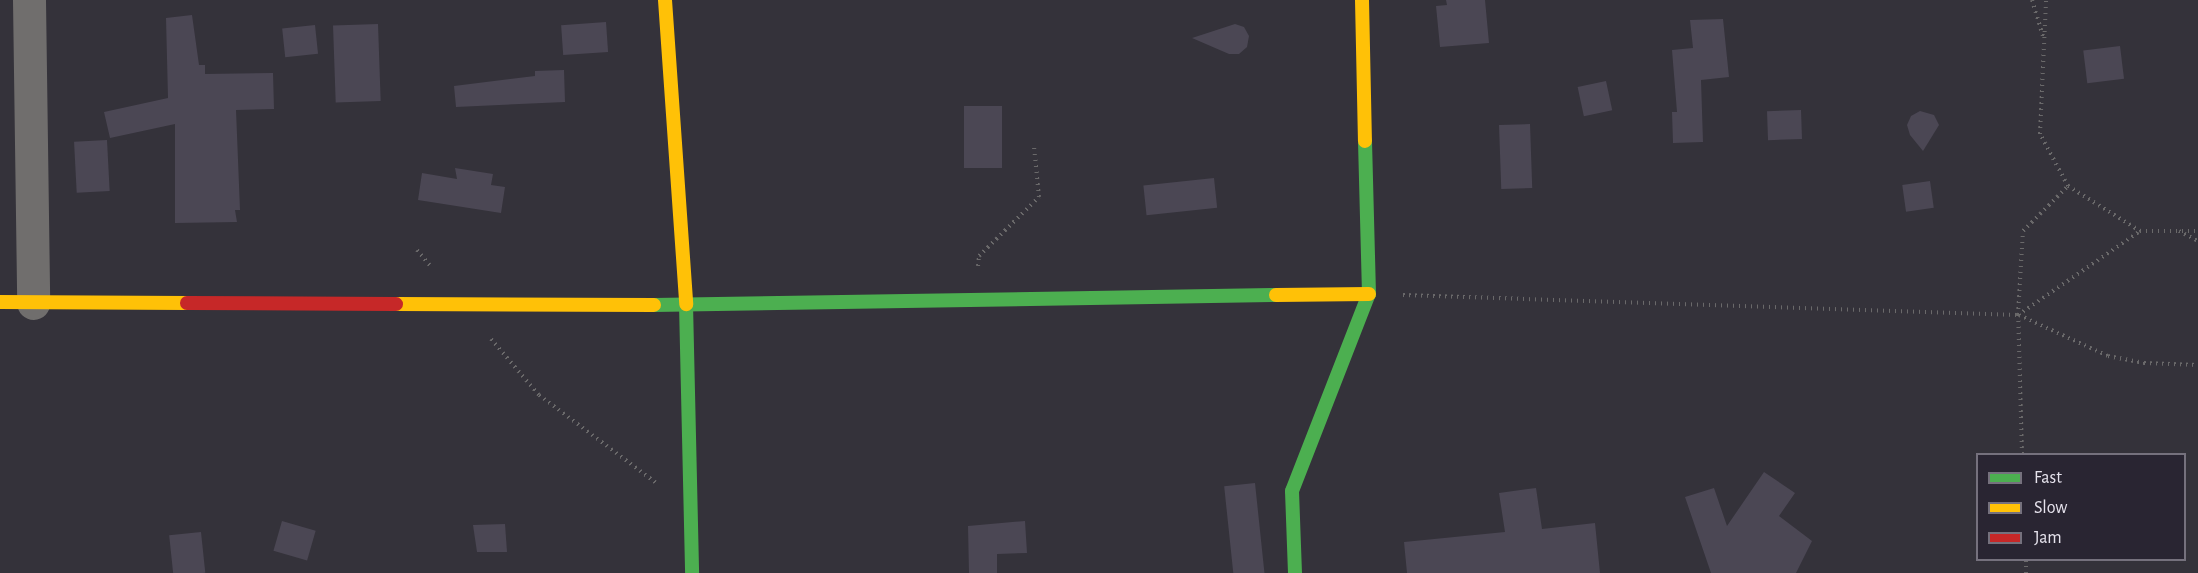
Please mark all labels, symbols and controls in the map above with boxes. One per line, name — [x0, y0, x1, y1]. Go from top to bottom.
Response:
legend — [1976, 453, 2186, 561]
text: Fast — [2034, 469, 2062, 487]
text: Slow — [2034, 499, 2067, 517]
text: Jam — [2034, 529, 2062, 547]

